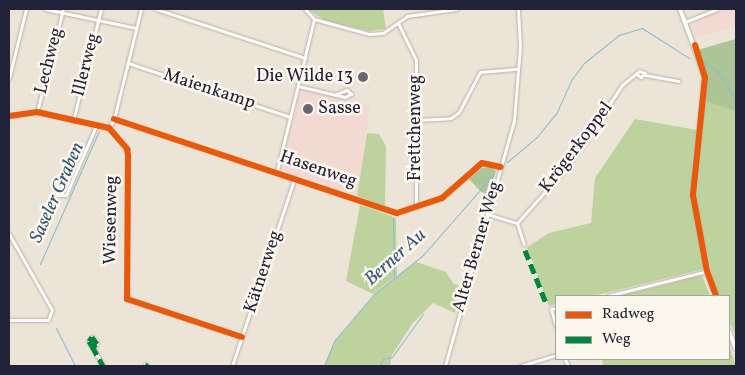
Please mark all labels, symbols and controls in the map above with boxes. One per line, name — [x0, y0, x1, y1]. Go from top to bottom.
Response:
street label: Lechweg — [31, 26, 69, 96]
street label: Illerweg — [69, 31, 105, 99]
street label: Maienkamp — [160, 65, 258, 115]
place label: Die Wilde 13 — [255, 66, 353, 88]
marker: Die Wilde 13 — [357, 71, 369, 83]
street label: Frettchenweg — [405, 75, 427, 181]
place label: Sasse — [318, 98, 361, 120]
street label: Krögerkoppel — [536, 98, 618, 198]
marker: Sasse — [302, 103, 314, 115]
water label: Saseler Graben — [26, 139, 90, 247]
street label: Hasenweg — [277, 147, 359, 193]
street label: Wiesenweg — [100, 175, 124, 265]
street label: Alter Berner Weg — [449, 179, 507, 315]
water label: Berner Au — [361, 224, 431, 292]
street label: Kätnerweg — [241, 228, 287, 316]
legend — [555, 295, 730, 360]
text: Radweg — [602, 304, 654, 325]
text: Weg — [602, 329, 631, 350]

